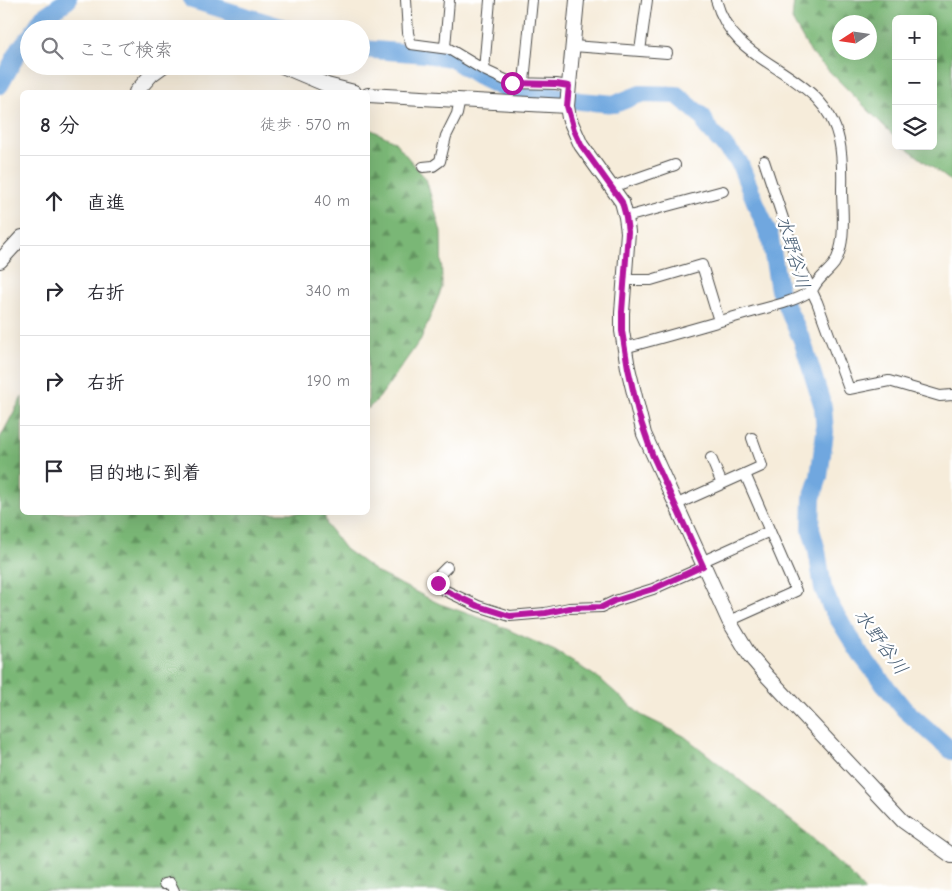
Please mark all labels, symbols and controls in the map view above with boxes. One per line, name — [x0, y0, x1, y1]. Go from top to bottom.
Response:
north arrow — [832, 15, 877, 60]
map controls — [892, 15, 937, 150]
button: + — [892, 15, 937, 60]
search box — [20, 20, 370, 75]
icon: search — [38, 34, 66, 62]
text: ここで検索 — [78, 39, 173, 61]
button: − — [892, 60, 937, 105]
route start — [501, 72, 524, 95]
button: layers — [892, 105, 937, 150]
text: 8 分 — [40, 113, 79, 137]
text: 徒歩 · 570 m — [260, 116, 350, 134]
icon: ahead — [40, 187, 68, 215]
text: 直進 — [87, 192, 125, 214]
text: 40 m — [314, 192, 350, 210]
water label: 水野谷川 — [772, 212, 814, 292]
icon: right — [40, 277, 68, 305]
text: 右折 — [87, 282, 125, 304]
text: 340 m — [306, 282, 350, 300]
icon: right — [40, 367, 68, 395]
text: 右折 — [87, 372, 125, 394]
text: 190 m — [307, 372, 350, 390]
icon: arrive — [40, 457, 68, 485]
text: 目的地に到着 — [87, 462, 201, 484]
route end — [427, 572, 450, 595]
water label: 水野谷川 — [850, 605, 912, 679]

